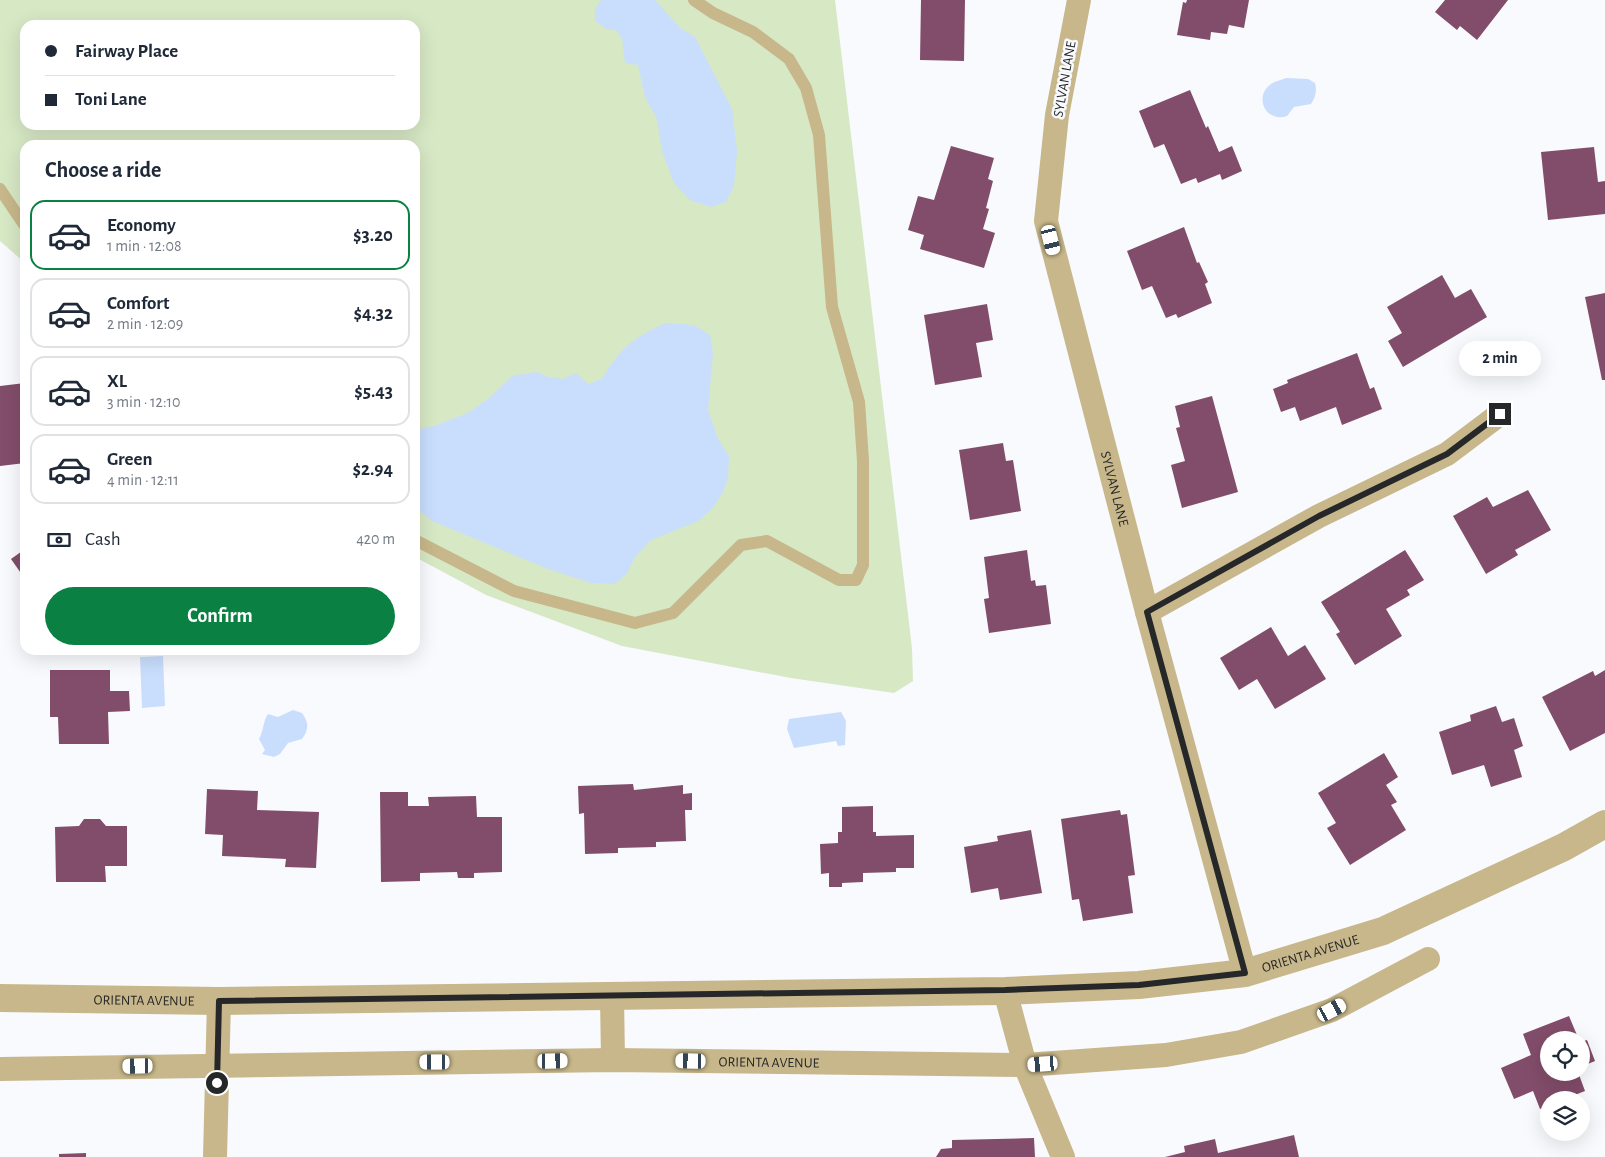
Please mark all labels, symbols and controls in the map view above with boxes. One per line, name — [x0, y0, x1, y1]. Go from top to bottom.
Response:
street label: SYLVAN LANE — [1051, 40, 1079, 118]
text: Fairway Place — [75, 42, 178, 61]
text: Toni Lane — [75, 90, 147, 109]
text: Choose a ride — [45, 159, 161, 181]
icon: car — [47, 213, 92, 258]
text: Economy — [107, 216, 176, 235]
car — [1040, 224, 1061, 256]
text: $3.20 — [353, 226, 393, 245]
text: 1 min · 12:08 — [107, 238, 182, 254]
icon: car — [47, 291, 92, 336]
text: Comfort — [107, 294, 169, 313]
text: $4.32 — [353, 304, 393, 323]
text: 2 min · 12:09 — [107, 316, 183, 332]
callout: 2 min — [1459, 342, 1541, 376]
text: 2 min — [1482, 350, 1518, 366]
icon: car — [47, 369, 92, 414]
text: XL — [107, 372, 127, 391]
text: $5.43 — [354, 382, 393, 401]
text: 3 min · 12:10 — [107, 394, 181, 410]
route end — [1489, 403, 1511, 425]
icon: car — [47, 447, 92, 492]
text: Green — [107, 450, 153, 469]
street label: SYLVAN LANE — [1098, 450, 1131, 528]
text: $2.94 — [352, 460, 393, 479]
text: 4 min · 12:11 — [107, 472, 179, 488]
icon: cash — [45, 526, 73, 554]
text: Cash — [85, 530, 121, 549]
text: 420 m — [356, 531, 395, 547]
button: Confirm — [45, 587, 395, 645]
street label: ORIENTA AVENUE — [1260, 933, 1361, 975]
street label: ORIENTA AVENUE — [94, 993, 195, 1009]
car — [1315, 996, 1348, 1024]
map controls — [1540, 1031, 1590, 1141]
button: locate — [1540, 1031, 1590, 1081]
car — [537, 1053, 568, 1069]
car — [675, 1053, 706, 1069]
car — [420, 1055, 450, 1070]
street label: ORIENTA AVENUE — [719, 1055, 820, 1071]
car — [1027, 1055, 1058, 1073]
car — [122, 1058, 153, 1074]
route start — [206, 1072, 228, 1094]
button: layers — [1540, 1091, 1590, 1141]

